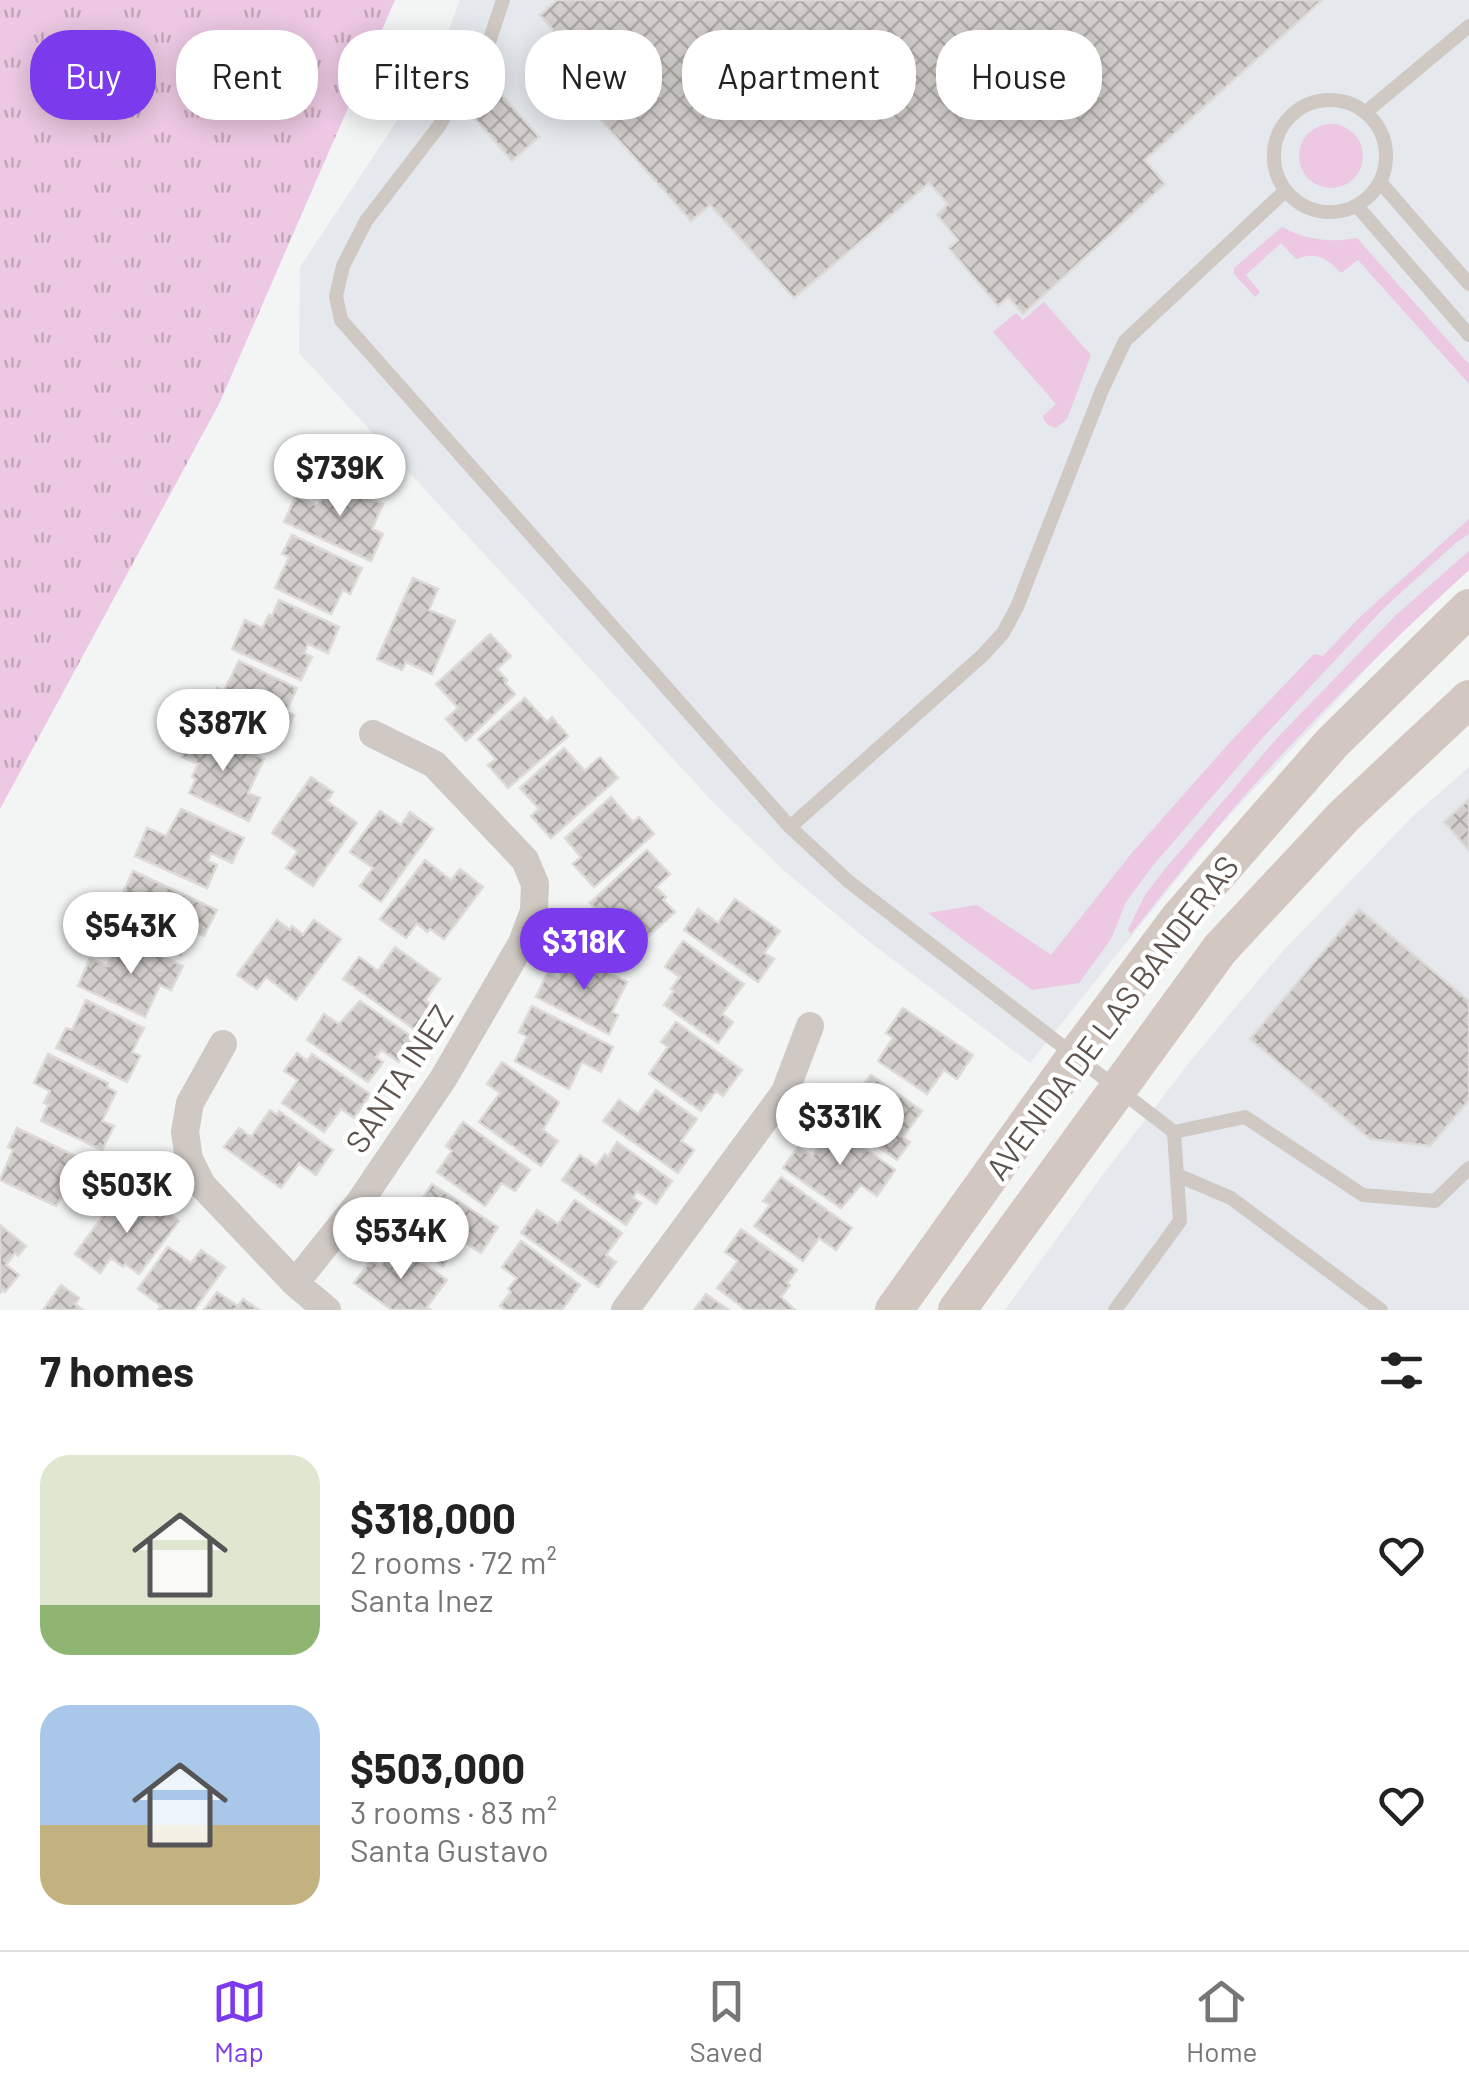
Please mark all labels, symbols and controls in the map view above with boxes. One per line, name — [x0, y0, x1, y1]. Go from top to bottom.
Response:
chip: Buy — [30, 30, 156, 120]
chip: Rent — [176, 30, 318, 120]
chip: Filters — [338, 30, 505, 120]
chip: New — [525, 30, 662, 120]
chip: Apartment — [682, 30, 916, 120]
chip: House — [936, 30, 1102, 120]
pin: $739K — [270, 434, 410, 519]
text: $739K — [296, 447, 384, 485]
pin: $387K — [153, 689, 293, 774]
text: $387K — [179, 702, 267, 740]
street label: AVENIDA DE LAS BANDERAS — [977, 848, 1245, 1186]
pin: $543K — [61, 892, 201, 977]
text: $543K — [85, 905, 177, 943]
pin: $318K — [514, 908, 654, 993]
text: $318K — [542, 921, 626, 959]
street label: SANTA INEZ — [336, 997, 460, 1159]
pin: $331K — [770, 1083, 910, 1168]
text: $331K — [798, 1096, 882, 1134]
pin: $503K — [57, 1151, 197, 1236]
text: $503K — [81, 1164, 173, 1202]
pin: $534K — [331, 1197, 471, 1282]
text: $534K — [355, 1210, 447, 1248]
icon: filters — [1374, 1343, 1429, 1398]
text: 7 homes — [40, 1345, 194, 1395]
text: $318,000 — [350, 1492, 516, 1542]
icon: home — [120, 1495, 240, 1615]
icon: heart — [1374, 1528, 1429, 1583]
text: 2 rooms · 72 m² — [350, 1542, 557, 1580]
text: Santa Inez — [350, 1580, 493, 1618]
text: $503,000 — [350, 1742, 525, 1792]
icon: home — [120, 1745, 240, 1865]
icon: heart — [1374, 1778, 1429, 1833]
text: 3 rooms · 83 m² — [350, 1792, 557, 1830]
text: Santa Gustavo — [350, 1830, 549, 1868]
tab: Map — [212, 1974, 267, 2068]
tab: Saved — [690, 1974, 763, 2068]
tab: Home — [1186, 1974, 1257, 2068]

